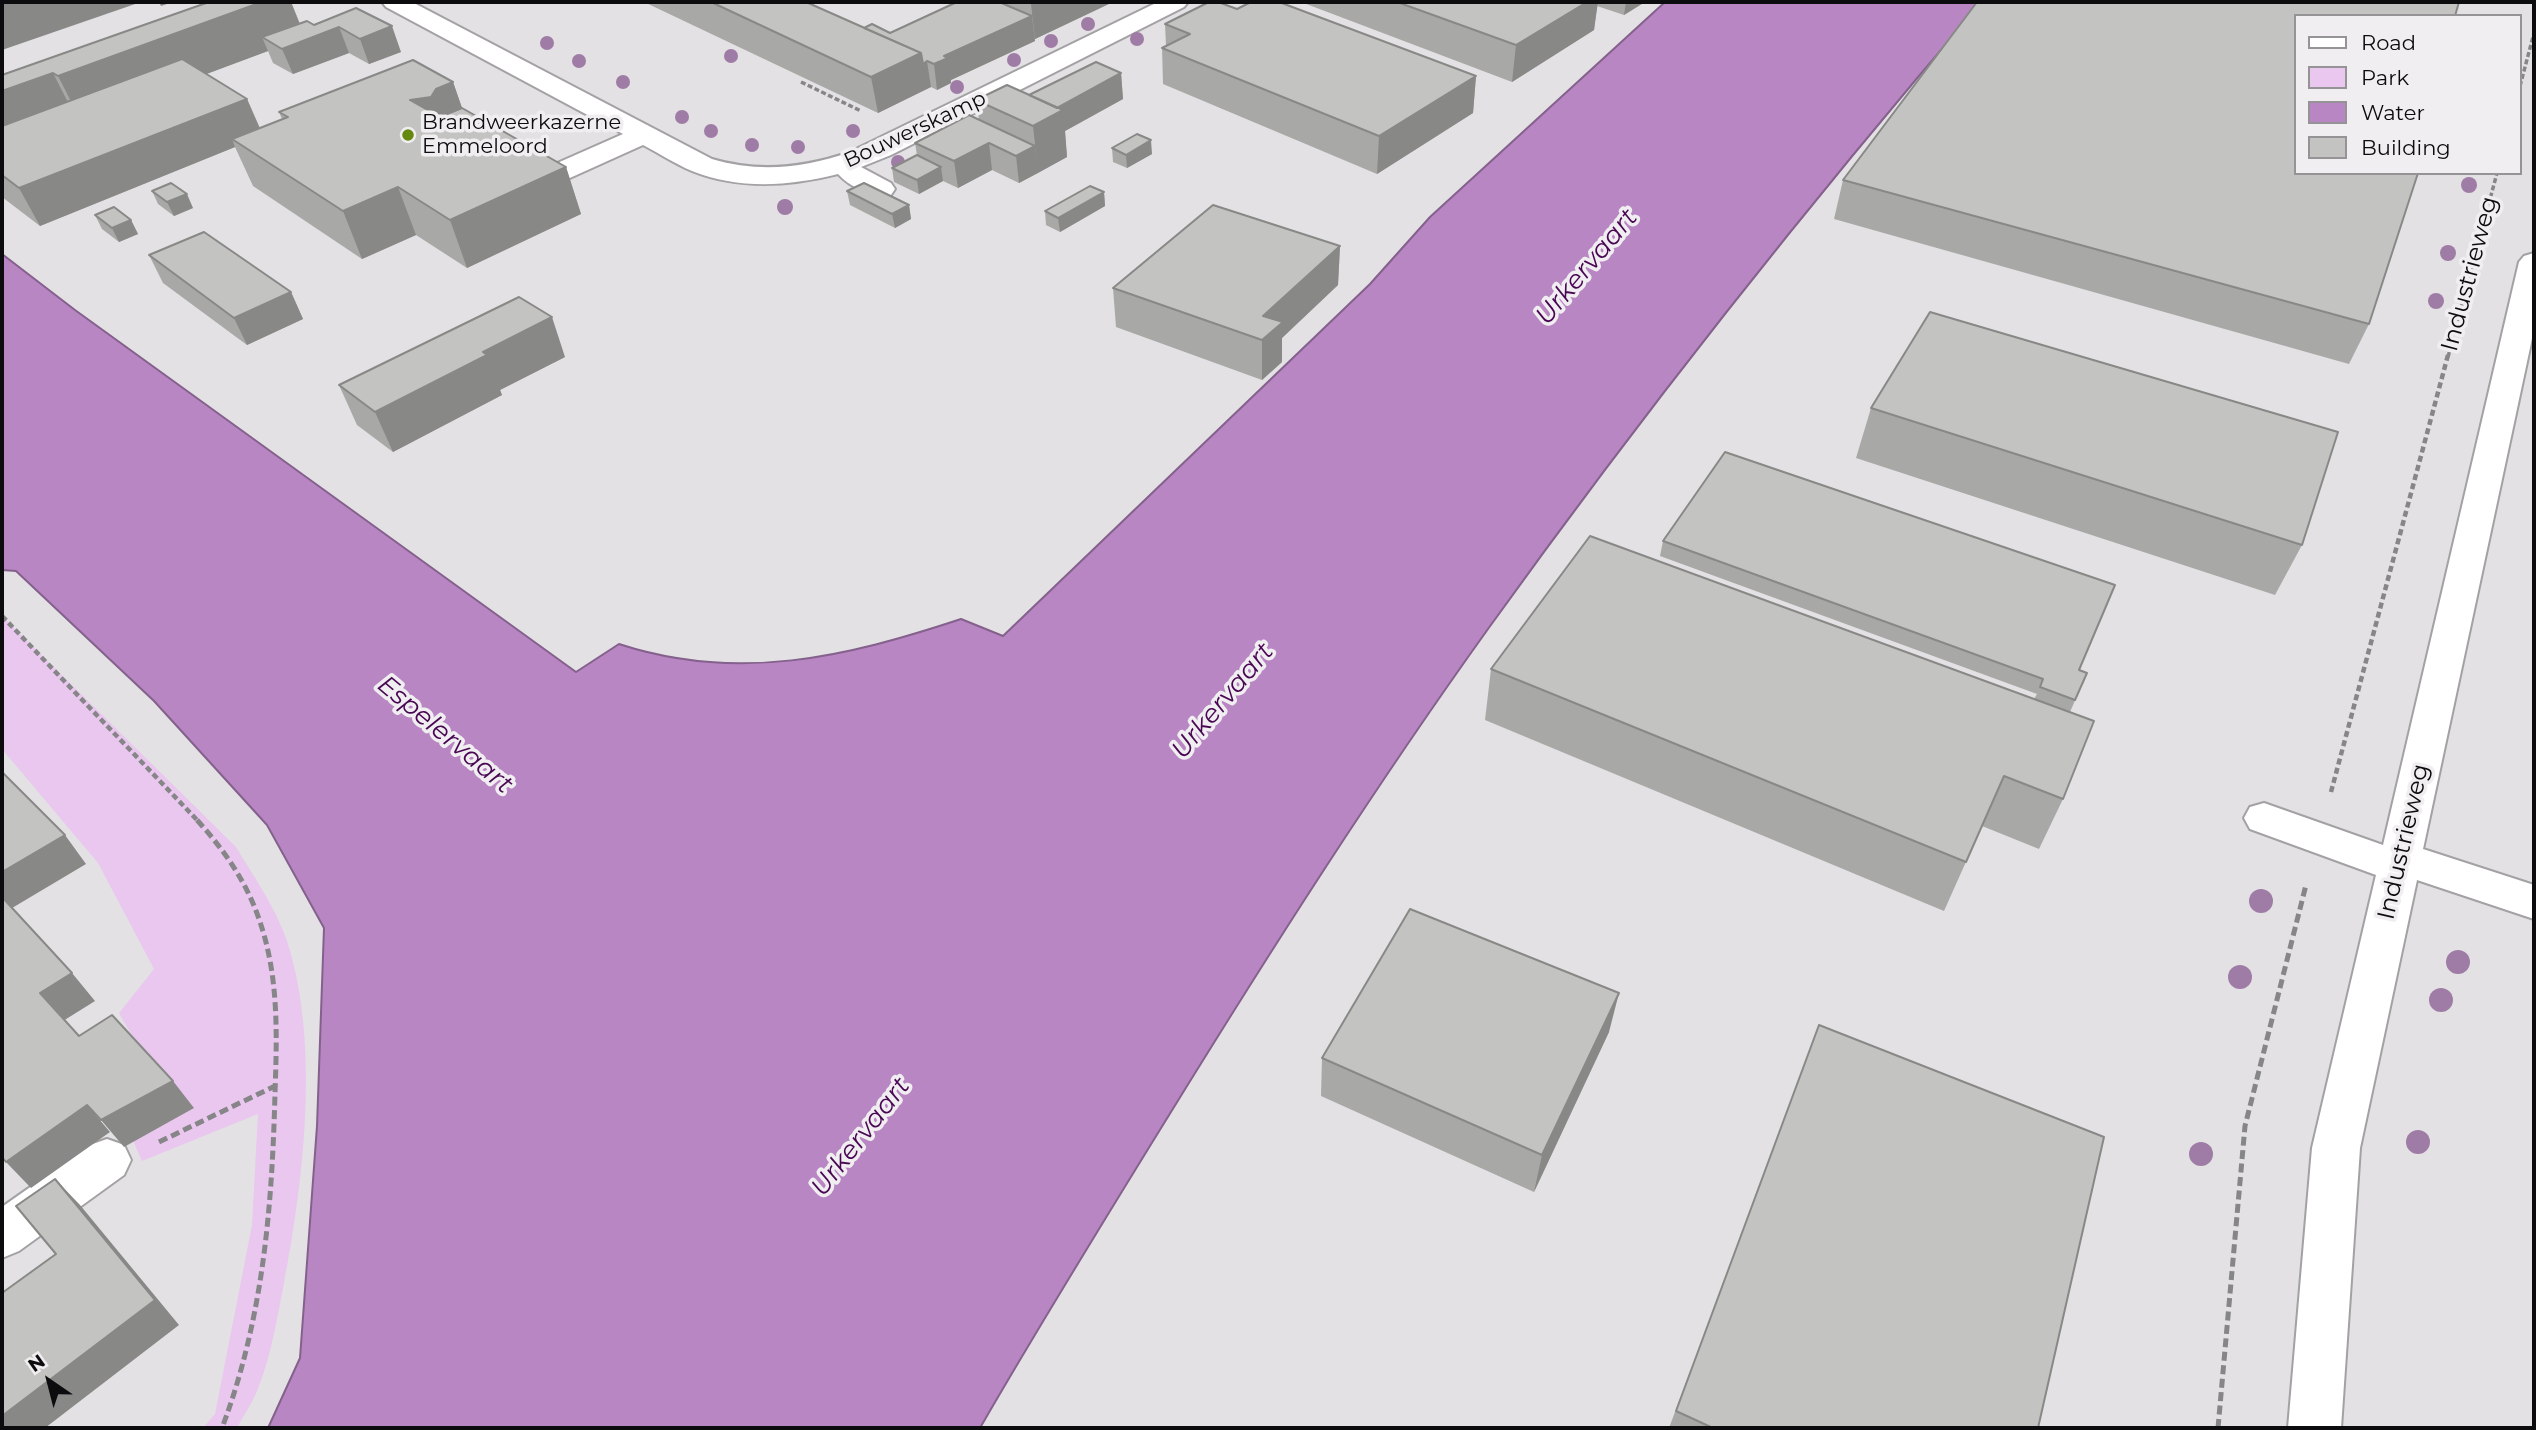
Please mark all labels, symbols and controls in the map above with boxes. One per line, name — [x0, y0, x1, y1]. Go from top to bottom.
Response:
legend — [2294, 14, 2522, 175]
text: Road — [2361, 30, 2416, 55]
text: Park — [2361, 65, 2409, 90]
street label: Bouwerskamp — [840, 86, 990, 174]
text: Water — [2361, 100, 2425, 125]
place label: Brandweerkazerne Emmeloord — [422, 110, 621, 160]
marker: Brandweerkazerne Emmeloord — [400, 127, 416, 143]
text: Building — [2361, 135, 2451, 160]
street label: Industrieweg — [2435, 193, 2505, 355]
water label: Urkervaart — [1529, 203, 1645, 331]
water label: Urkervaart — [1165, 637, 1281, 765]
water label: Espelervaart — [371, 669, 519, 801]
street label: Industrieweg — [2372, 761, 2436, 923]
water label: Urkervaart — [805, 1071, 917, 1203]
north arrow — [14, 1346, 84, 1416]
text: N — [24, 1350, 50, 1377]

